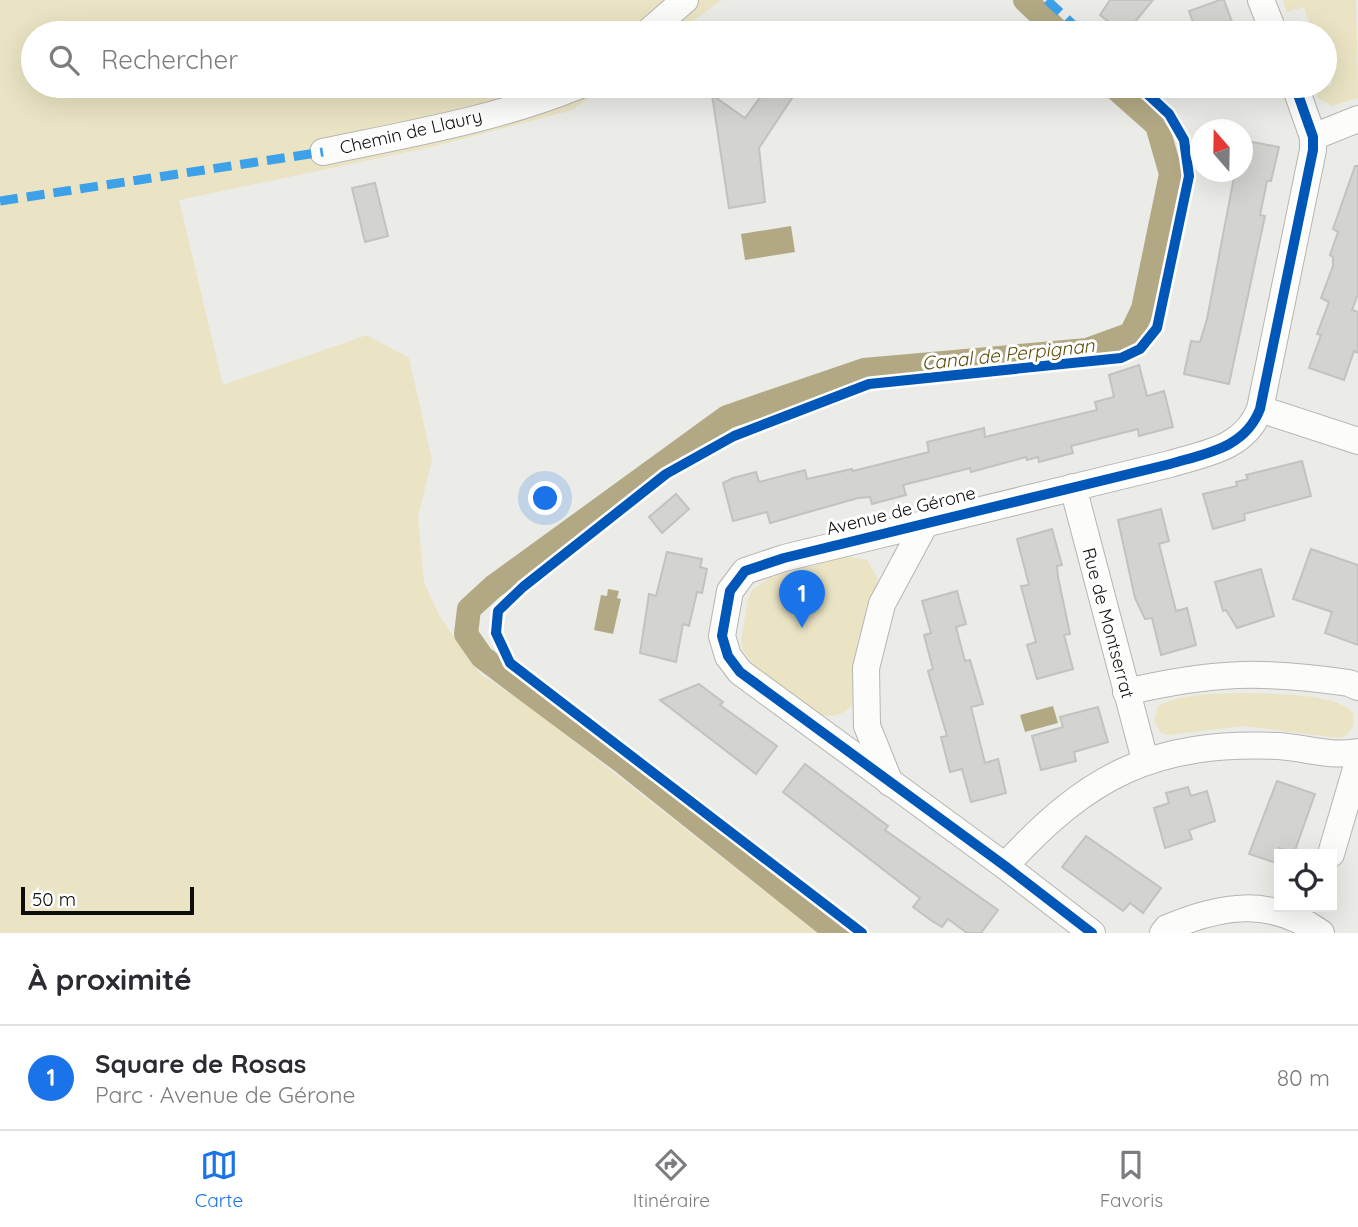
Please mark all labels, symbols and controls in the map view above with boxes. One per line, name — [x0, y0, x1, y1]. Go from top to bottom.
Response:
search box — [21, 21, 1337, 98]
icon: search — [45, 41, 83, 79]
text: Rechercher — [101, 43, 238, 76]
street label: Chemin de Llaury — [337, 104, 484, 159]
north arrow — [1190, 119, 1253, 182]
water label: Canal de Perpignan — [920, 333, 1097, 375]
your location — [528, 481, 562, 515]
street label: Avenue de Gérone — [824, 481, 978, 540]
street label: Rue de Montserrat — [1077, 545, 1140, 701]
pin: 1 — [779, 570, 825, 628]
map controls — [1274, 849, 1337, 912]
button: locate — [1274, 849, 1337, 912]
scale bar — [21, 884, 194, 916]
text: 50 m — [32, 887, 76, 911]
text: À proximité — [28, 960, 192, 998]
text: Square de Rosas — [95, 1047, 306, 1080]
text: 1 — [47, 1063, 55, 1092]
text: 80 m — [1277, 1063, 1330, 1092]
text: Parc · Avenue de Gérone — [95, 1080, 356, 1109]
tab: Carte — [195, 1146, 243, 1212]
tab: Itinéraire — [633, 1146, 710, 1212]
tab: Favoris — [1100, 1146, 1163, 1212]

